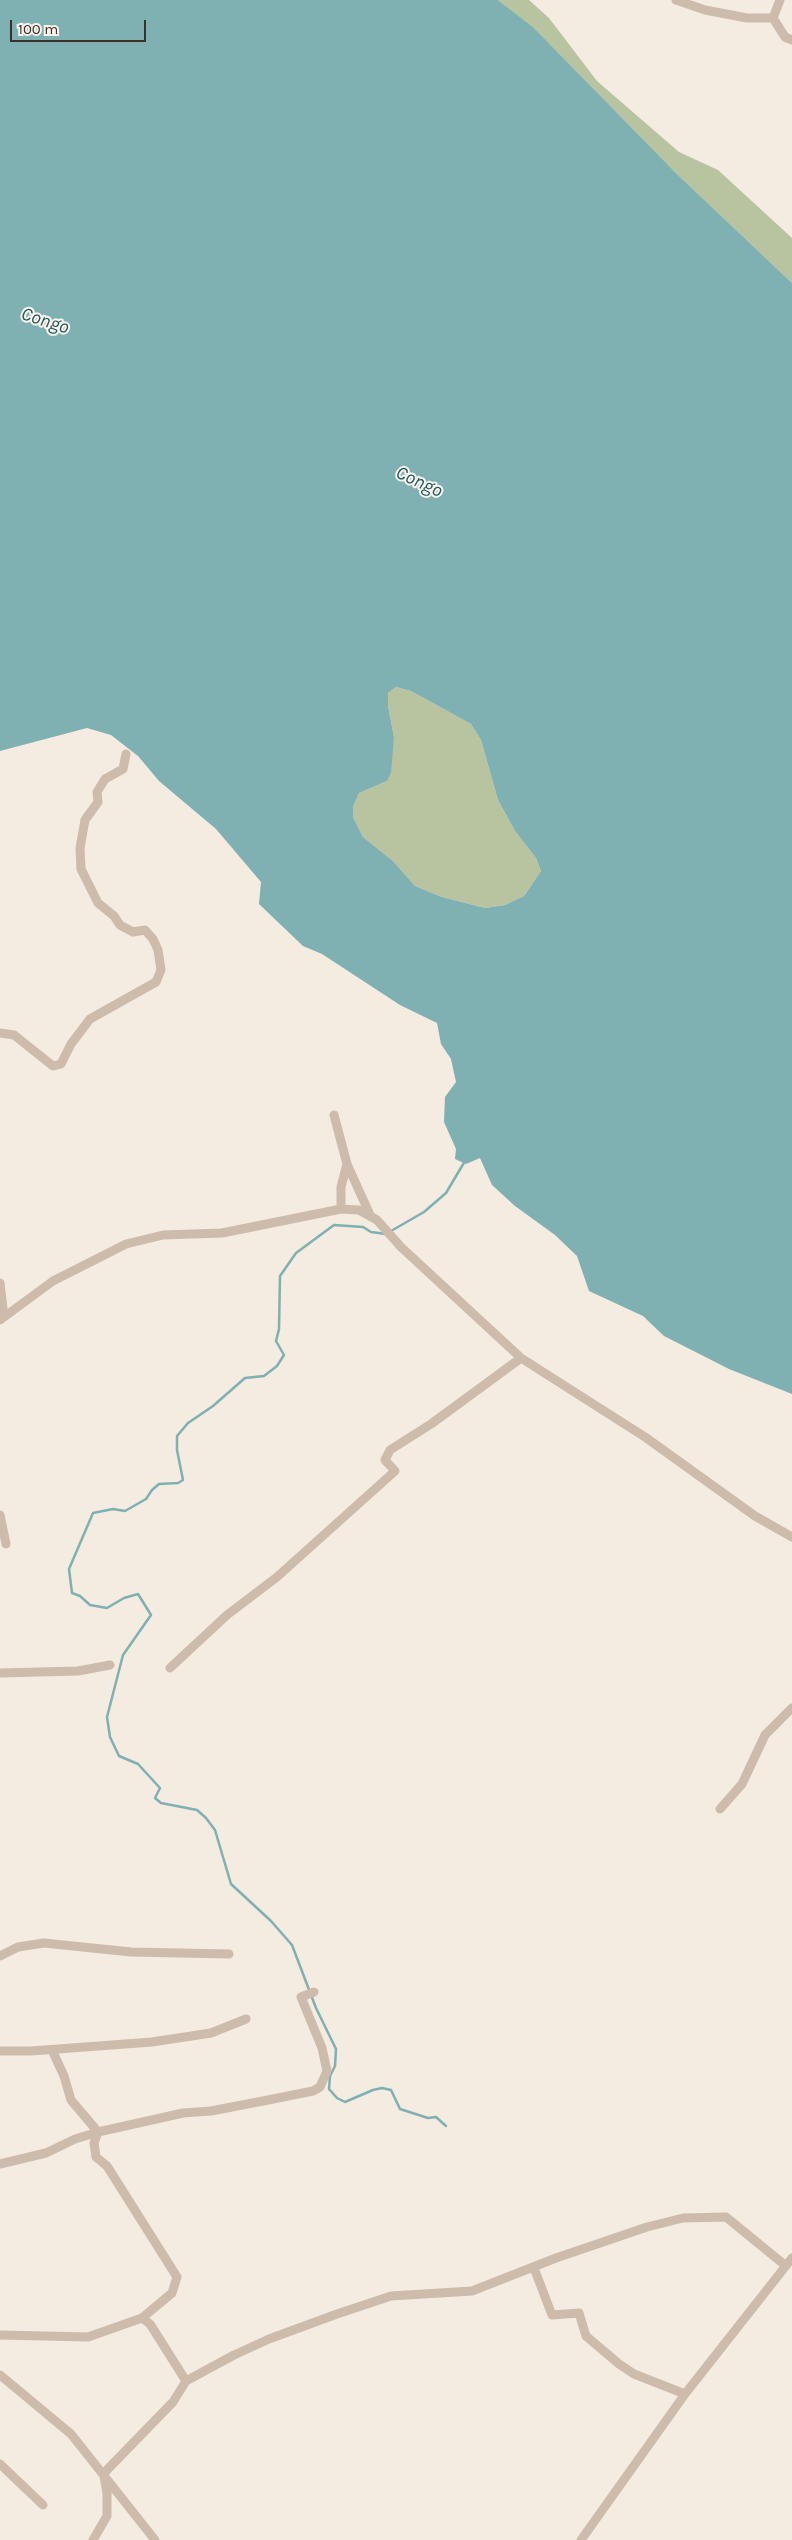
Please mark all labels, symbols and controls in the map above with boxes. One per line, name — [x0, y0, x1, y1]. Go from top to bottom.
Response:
scale bar — [12, 10, 149, 42]
text: 100 m — [18, 20, 58, 38]
water label: Congo — [18, 303, 72, 339]
water label: Congo — [392, 461, 446, 503]

